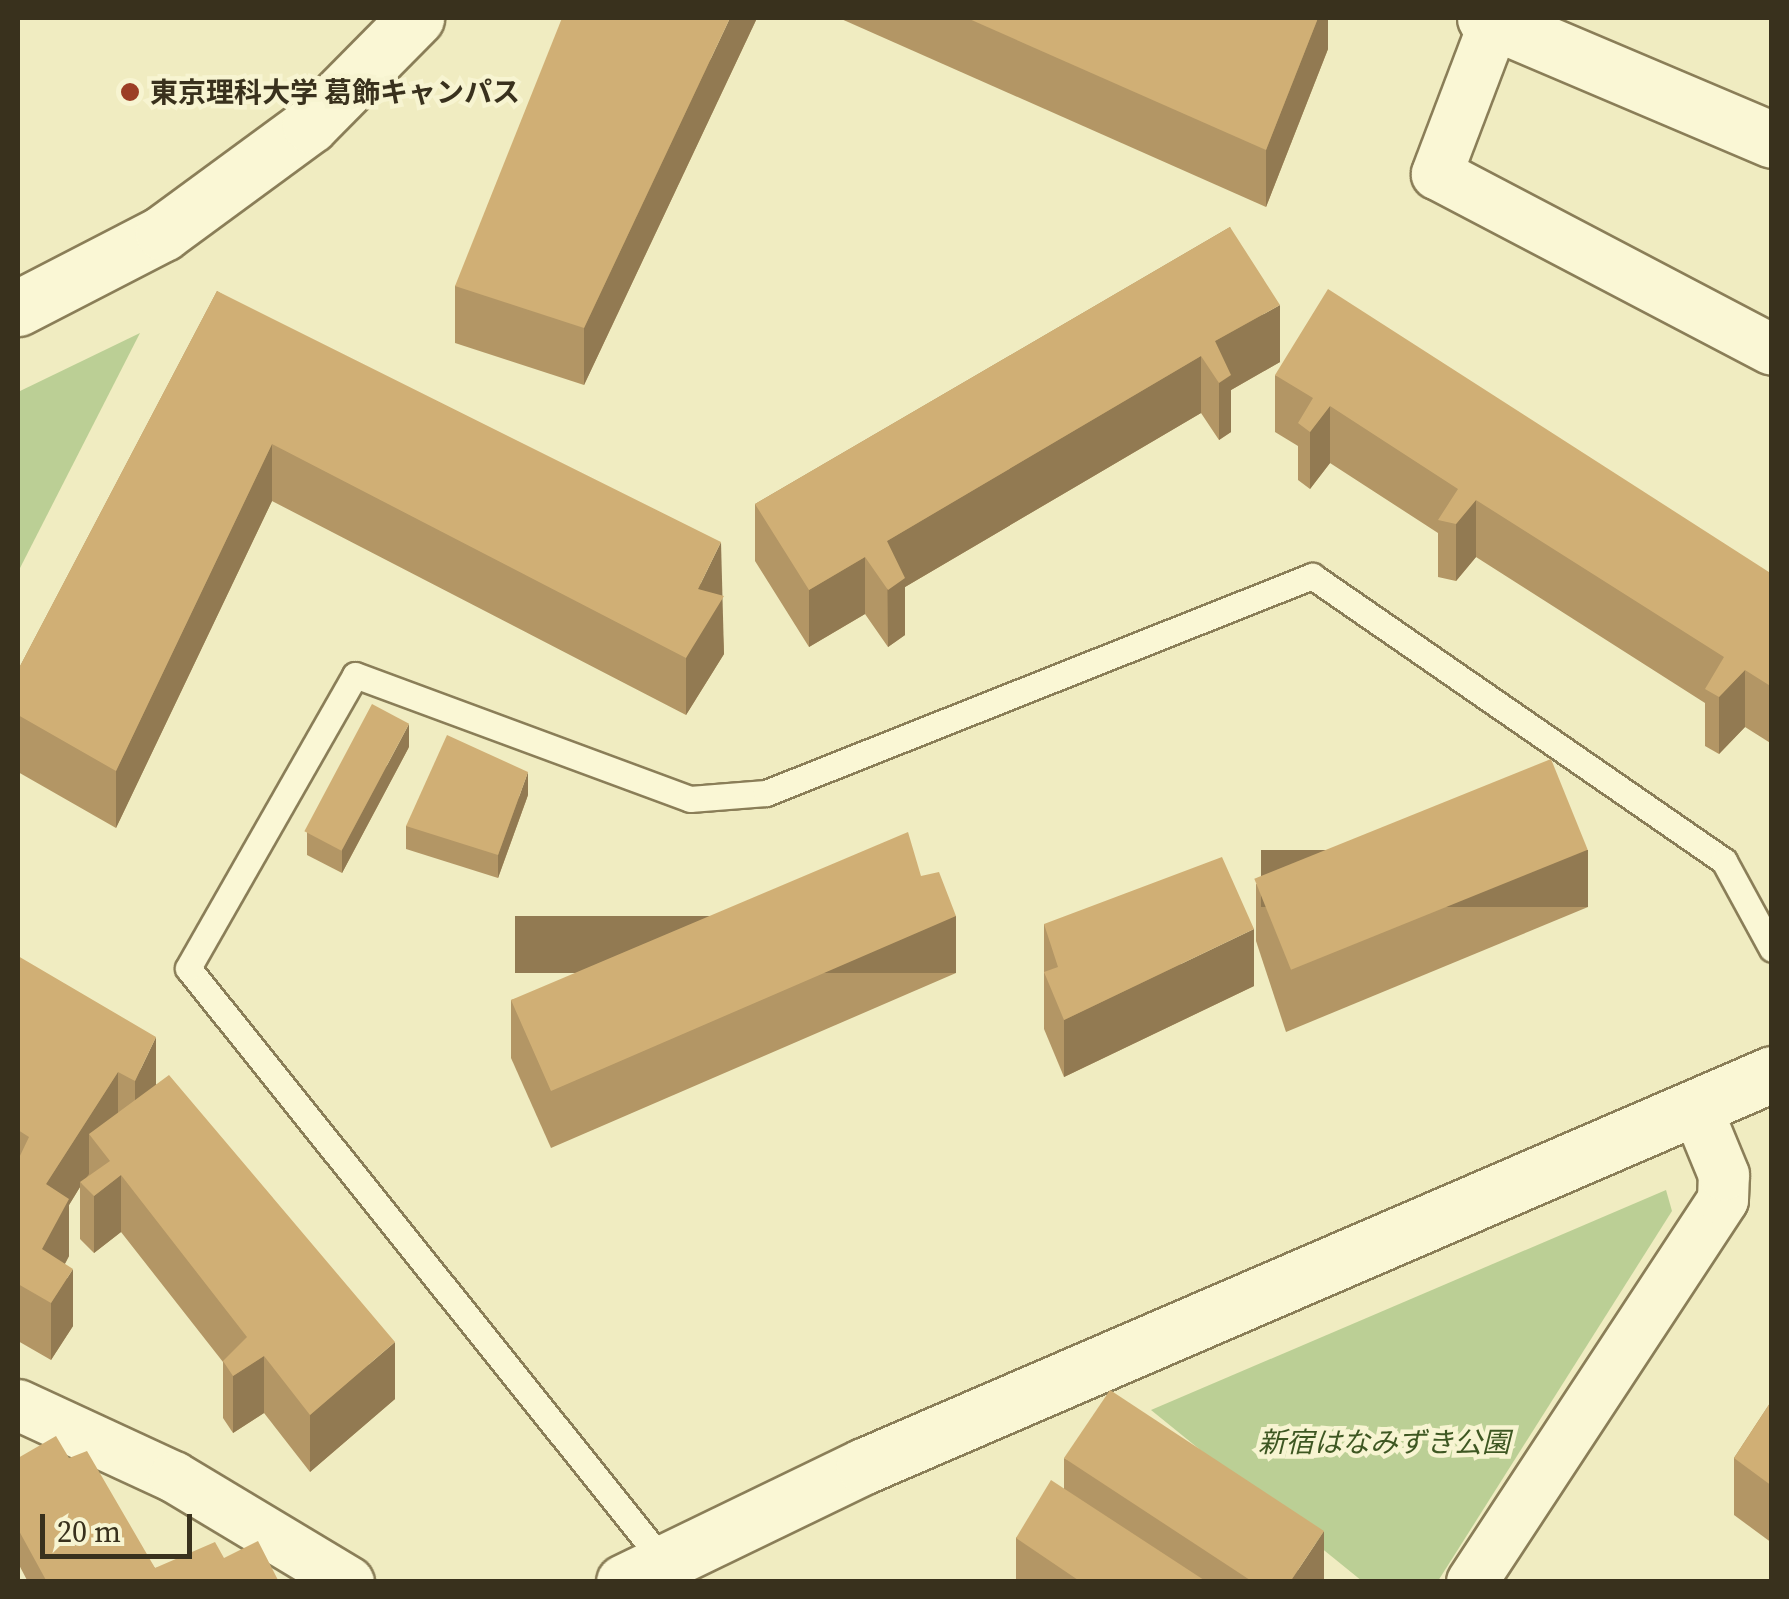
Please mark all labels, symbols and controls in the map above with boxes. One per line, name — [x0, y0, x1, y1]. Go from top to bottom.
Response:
place label: 東京理科大学 葛飾キャンパス — [150, 75, 520, 109]
marker: 東京理科大学 葛飾キャンパス — [119, 81, 141, 103]
park label: 新宿はなみずき公園 — [1258, 1425, 1510, 1459]
scale bar — [45, 1494, 198, 1556]
text: 20 m — [57, 1511, 121, 1552]

